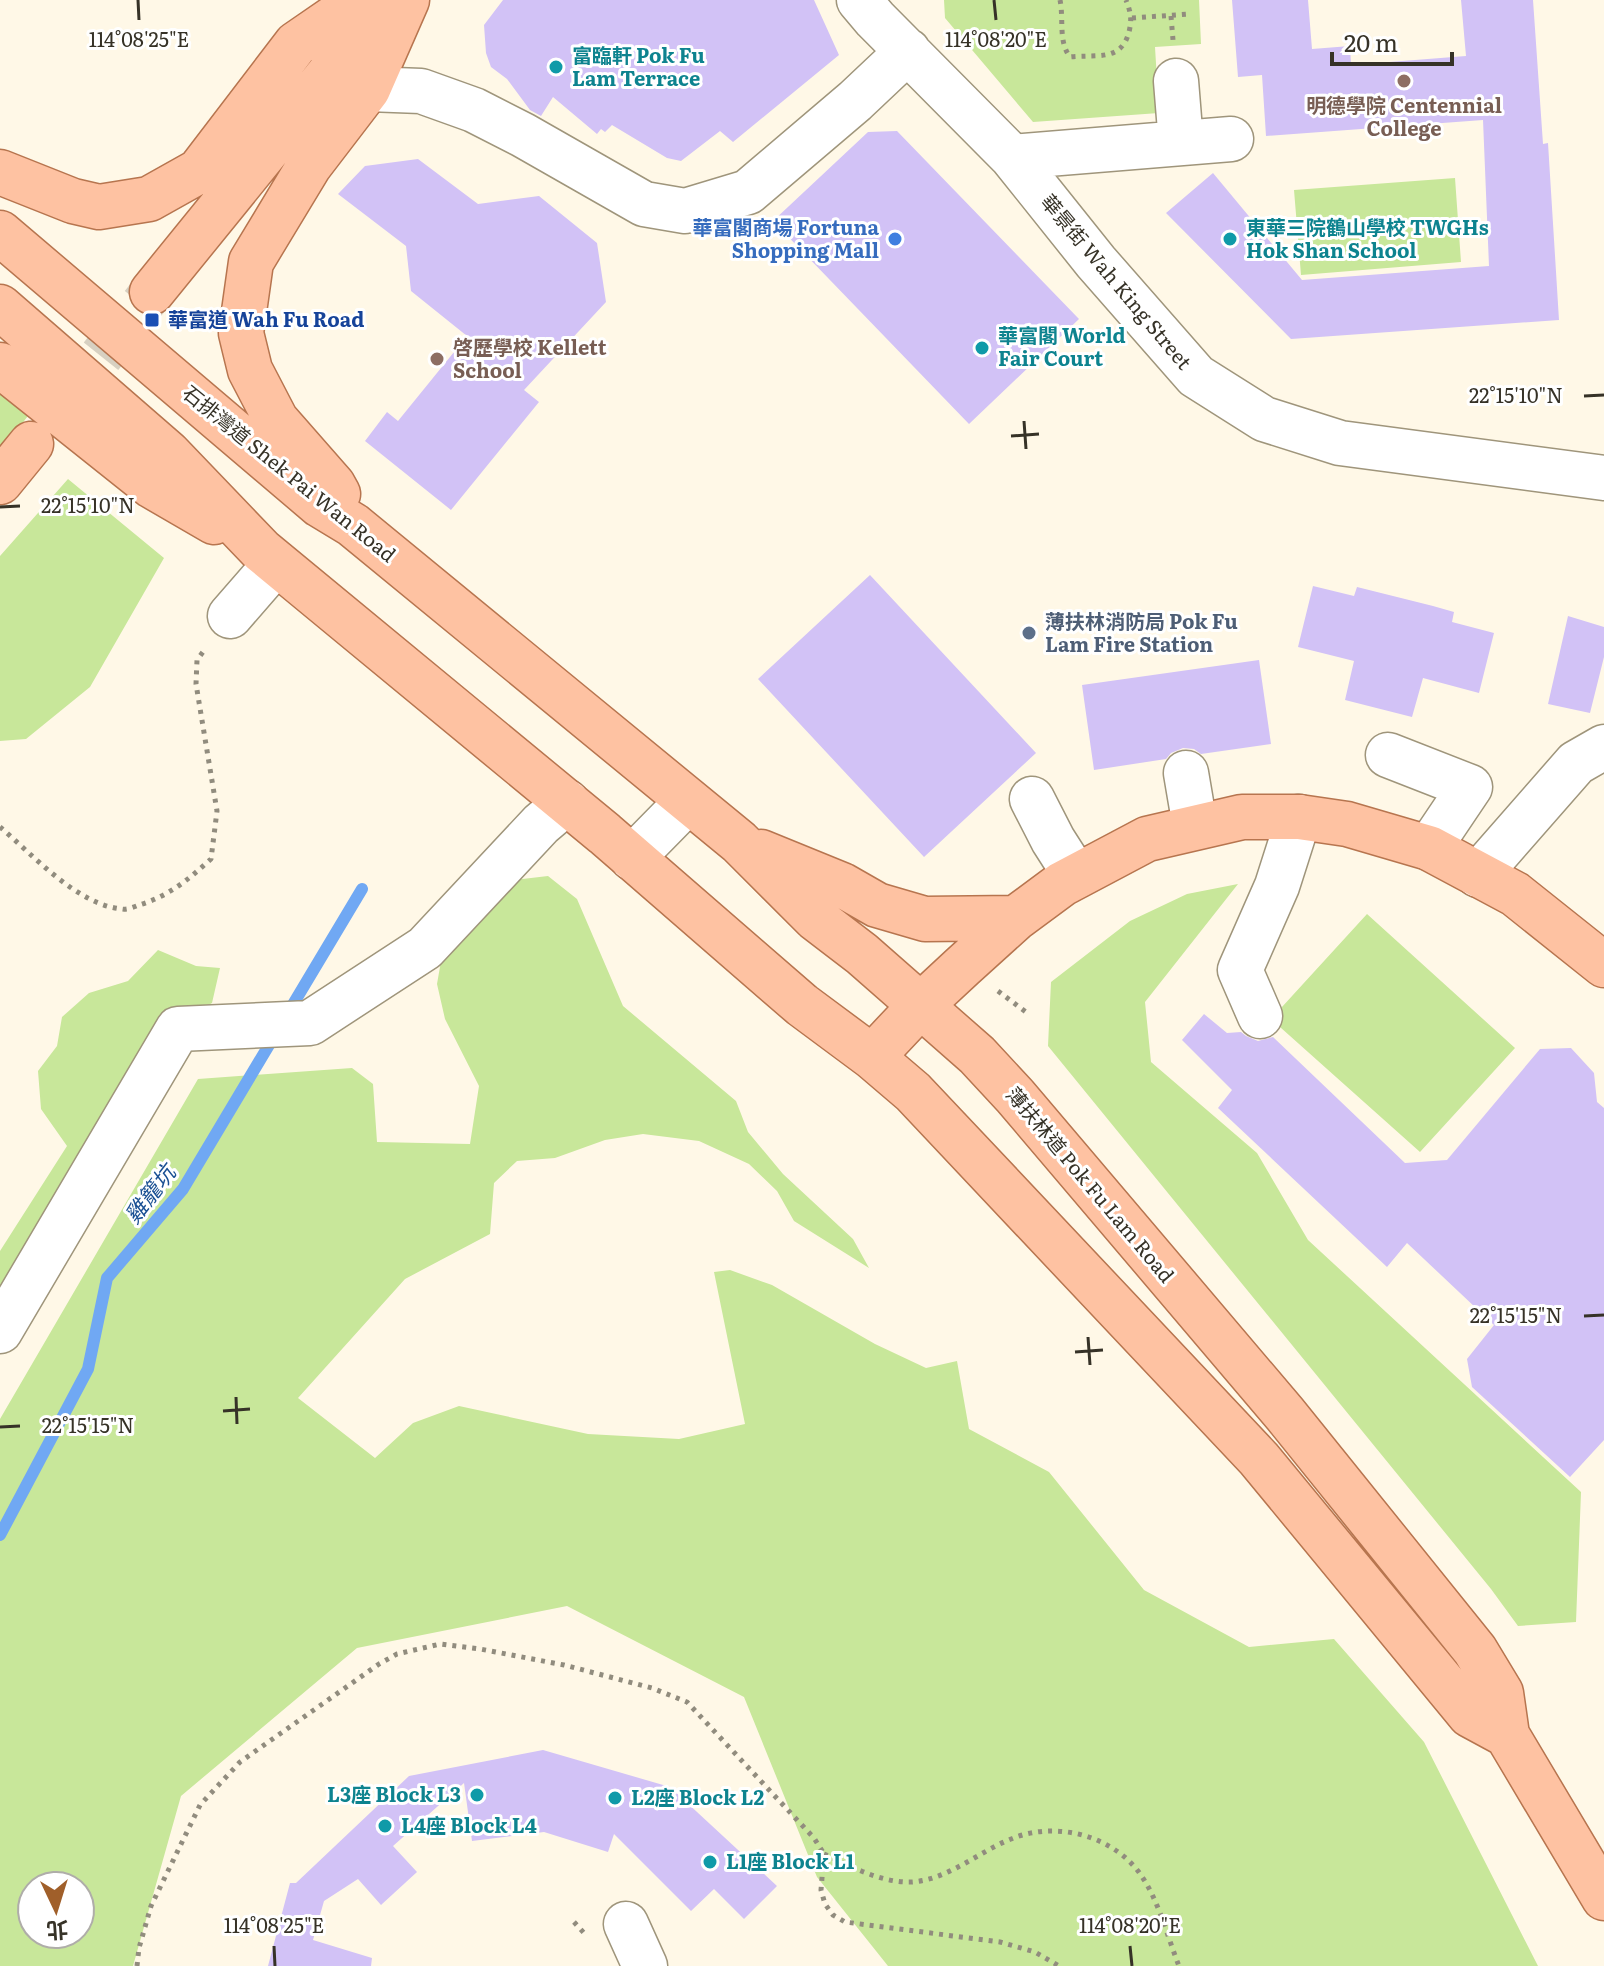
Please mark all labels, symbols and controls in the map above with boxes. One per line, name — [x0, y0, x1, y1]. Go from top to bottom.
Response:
scale bar — [1332, 16, 1452, 66]
text: 114°08'25"E — [89, 23, 189, 53]
text: 114°08'20"E — [945, 23, 1047, 53]
text: 20 m — [1344, 24, 1398, 59]
place label: 富臨軒 Pok Fu Lam Terrace — [572, 39, 705, 92]
marker: 富臨軒 Pok Fu Lam Terrace — [547, 58, 565, 76]
marker: 明德學院 Centennial College — [1395, 72, 1413, 90]
place label: 明德學院 Centennial College — [1306, 89, 1502, 142]
street label: 華景街 Wah King Street — [1035, 186, 1200, 375]
place label: 華富閣商場 Fortuna Shopping Mall — [693, 211, 879, 264]
place label: 東華三院鶴山學校 TWGHs Hok Shan School — [1246, 211, 1489, 264]
marker: 華富閣商場 Fortuna Shopping Mall — [886, 230, 904, 248]
marker: 東華三院鶴山學校 TWGHs Hok Shan School — [1221, 230, 1239, 248]
place label: 華富道 Wah Fu Road — [168, 303, 364, 333]
marker: 華富道 Wah Fu Road — [143, 311, 161, 329]
place label: 華富閣 World Fair Court — [998, 319, 1126, 372]
place label: 啓歷學校 Kellett School — [453, 331, 607, 384]
marker: 華富閣 World Fair Court — [973, 339, 991, 357]
marker: 啓歷學校 Kellett School — [428, 350, 446, 368]
street label: 石排灣道 Shek Pai Wan Road — [177, 377, 403, 568]
text: 22°15'10"N — [1469, 379, 1563, 409]
text: 22°15'10"N — [41, 489, 135, 519]
place label: 薄扶林消防局 Pok Fu Lam Fire Station — [1045, 605, 1238, 658]
marker: 薄扶林消防局 Pok Fu Lam Fire Station — [1020, 624, 1038, 642]
street label: 薄扶林道 Pok Fu Lam Road — [1001, 1079, 1183, 1288]
water label: 雞籠坑 — [115, 1155, 184, 1229]
text: 22°15'15"N — [1470, 1299, 1562, 1329]
text: 22°15'15"N — [42, 1409, 134, 1439]
place label: L3座 Block L3 — [327, 1778, 461, 1808]
place label: L2座 Block L2 — [631, 1781, 764, 1811]
marker: L3座 Block L3 — [468, 1786, 486, 1804]
marker: L2座 Block L2 — [606, 1789, 624, 1807]
place label: L4座 Block L4 — [401, 1809, 537, 1839]
marker: L4座 Block L4 — [376, 1817, 394, 1835]
place label: L1座 Block L1 — [726, 1845, 854, 1875]
marker: L1座 Block L1 — [701, 1853, 719, 1871]
north arrow — [16, 1870, 96, 1950]
text: 114°08'25"E — [224, 1909, 324, 1939]
text: 114°08'20"E — [1079, 1909, 1181, 1939]
text: 北 — [45, 1914, 70, 1949]

